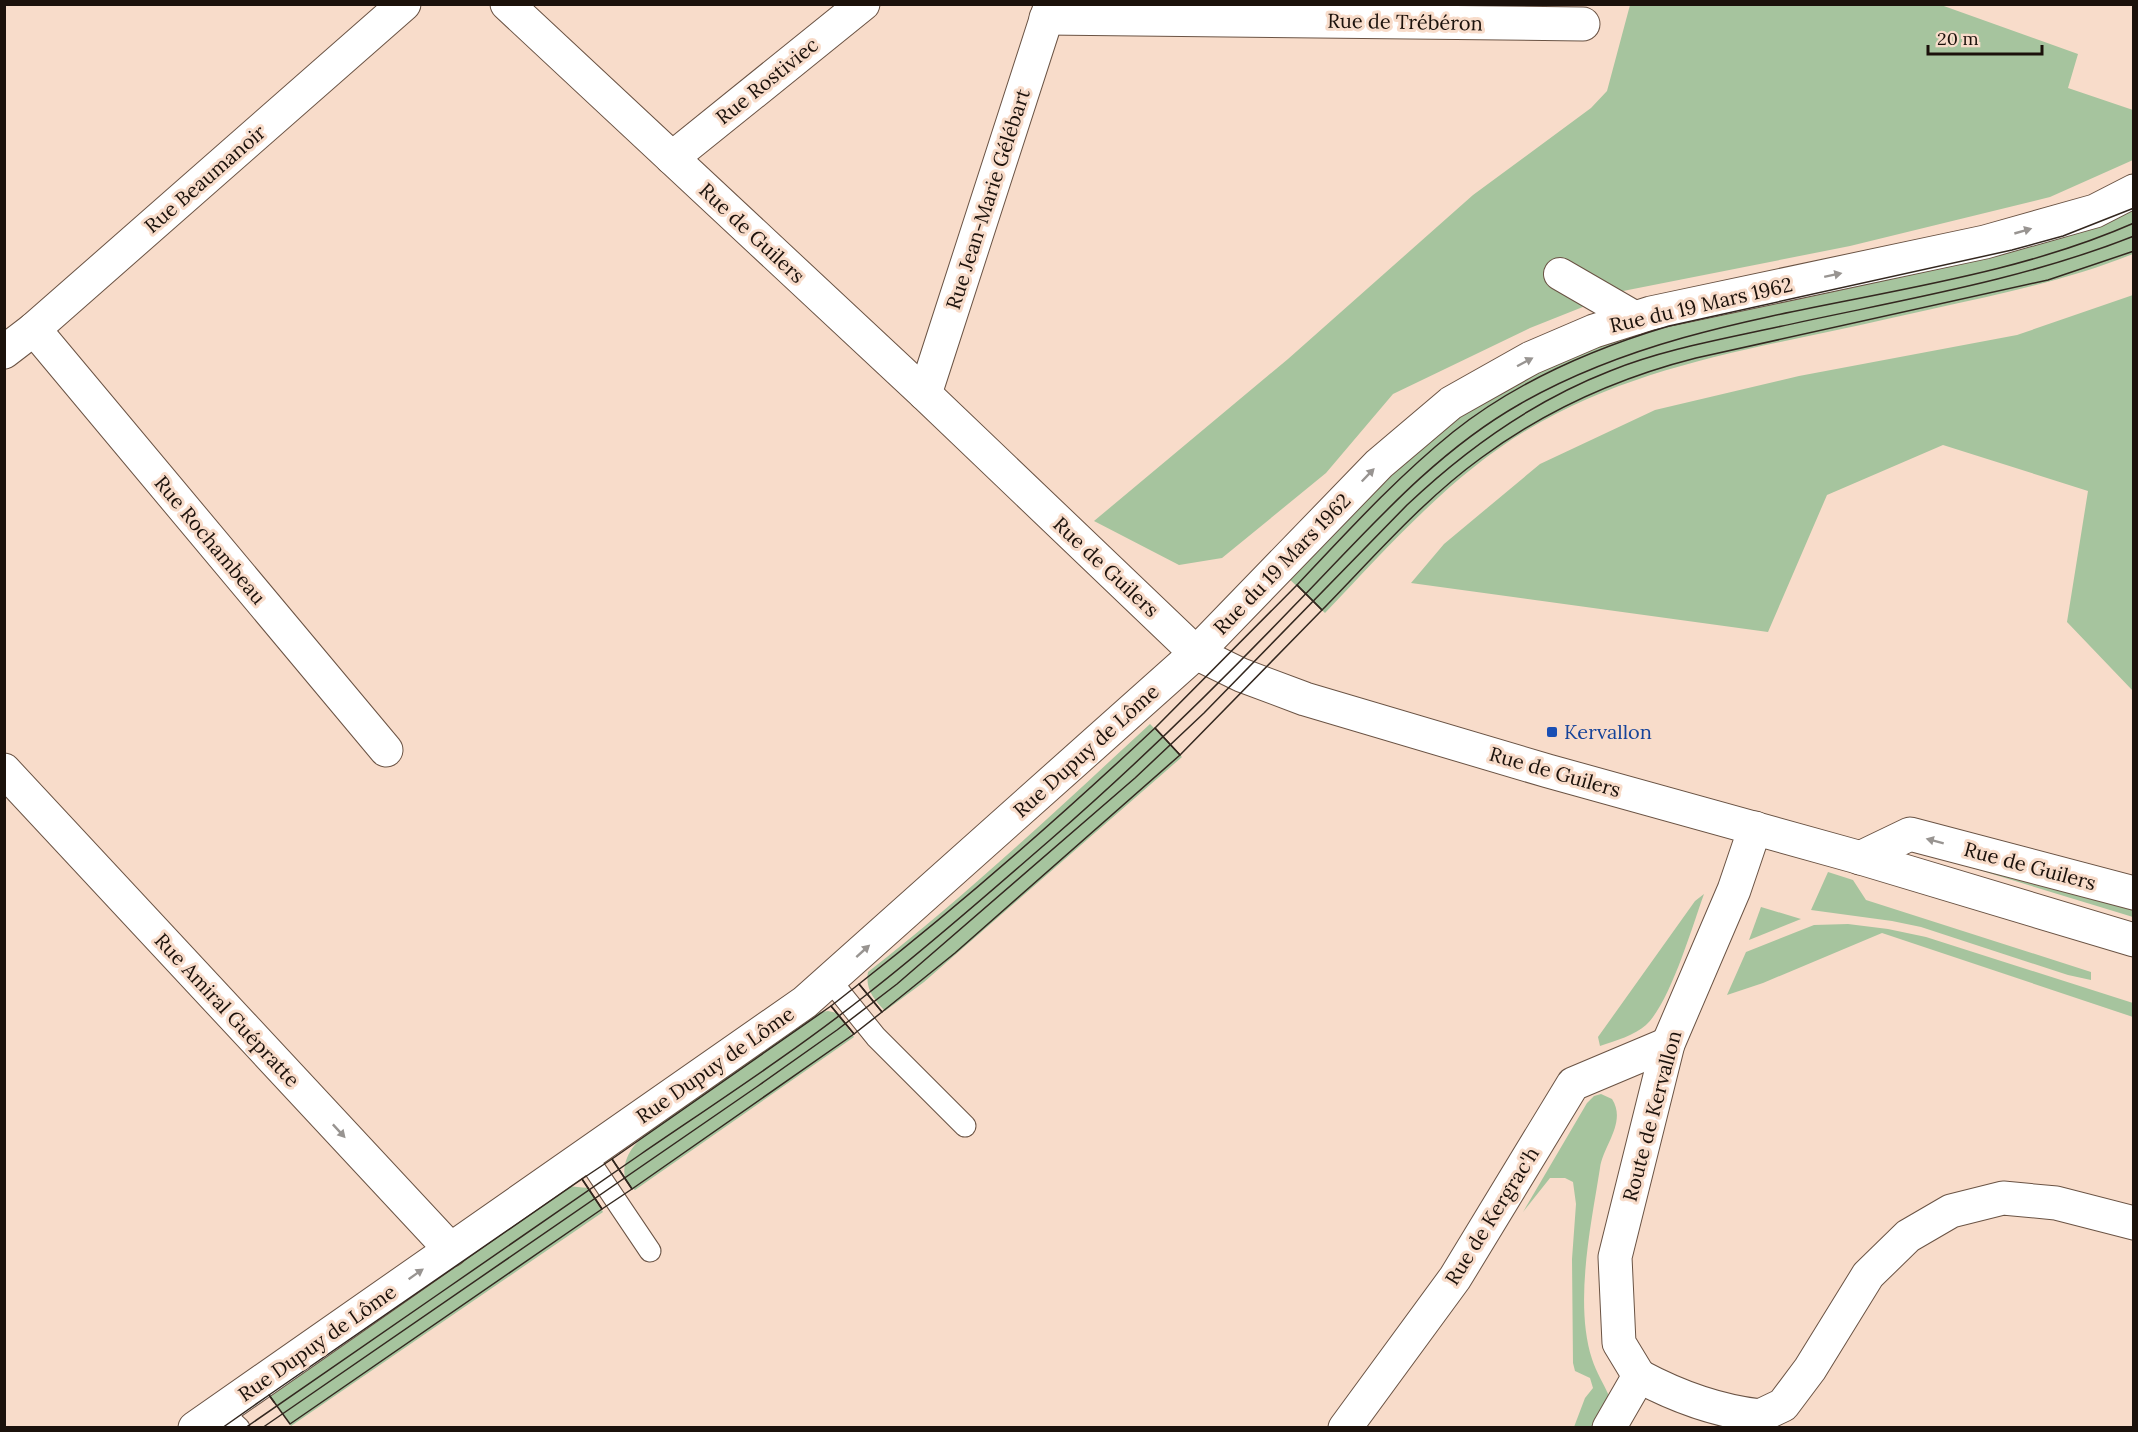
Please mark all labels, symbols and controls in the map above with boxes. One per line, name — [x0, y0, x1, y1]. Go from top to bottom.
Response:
street label: Rue de Trébéron — [1327, 8, 1483, 35]
scale bar — [1928, 18, 2042, 56]
text: 20 m — [1937, 27, 1979, 50]
street label: Rue Rostiviec — [710, 32, 823, 129]
street label: Rue Jean-Marie Gélébart — [940, 85, 1035, 312]
street label: Rue Beaumanoir — [139, 119, 271, 238]
street label: Rue de Guilers — [694, 177, 810, 288]
one-way arrow — [2014, 226, 2032, 235]
one-way arrow — [1824, 270, 1843, 279]
street label: Rue du 19 Mars 1962 — [1607, 271, 1795, 338]
one-way arrow — [1517, 357, 1534, 367]
one-way arrow — [1361, 468, 1375, 483]
street label: Rue Rochambeau — [149, 470, 271, 609]
street label: Rue du 19 Mars 1962 — [1208, 488, 1356, 640]
street label: Rue de Guilers — [1048, 511, 1164, 622]
street label: Rue Dupuy de Lôme — [1008, 679, 1164, 823]
place label: Kervallon — [1564, 719, 1652, 744]
marker: Kervallon — [1545, 725, 1559, 739]
street label: Rue de Guilers — [1486, 741, 1624, 802]
one-way arrow — [1926, 836, 1944, 845]
street label: Rue de Guilers — [1961, 836, 2099, 895]
street label: Rue Amiral Guépratte — [150, 928, 305, 1092]
one-way arrow — [855, 945, 870, 958]
street label: Rue Dupuy de Lôme — [631, 1001, 799, 1128]
street label: Route de Kervallon — [1617, 1028, 1686, 1204]
one-way arrow — [332, 1123, 346, 1138]
street label: Rue de Kergrac'h — [1439, 1142, 1544, 1289]
one-way arrow — [408, 1269, 424, 1280]
street label: Rue Dupuy de Lôme — [233, 1279, 401, 1406]

